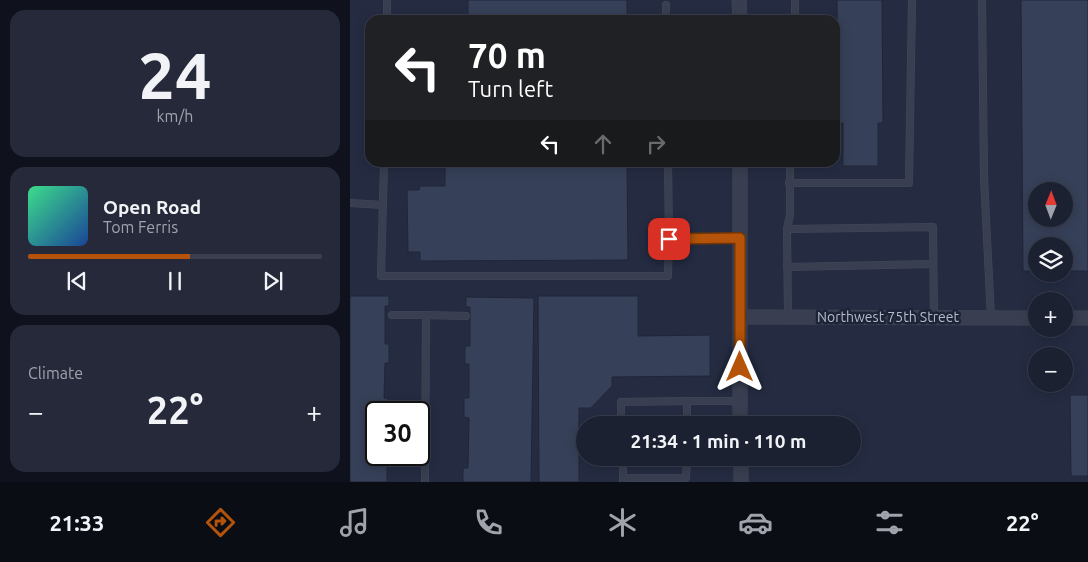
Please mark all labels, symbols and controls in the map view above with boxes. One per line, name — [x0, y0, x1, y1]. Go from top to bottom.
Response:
icon: left — [385, 35, 450, 100]
text: 70 m — [468, 35, 546, 75]
text: 24 — [138, 38, 212, 111]
text: Turn left — [468, 76, 553, 101]
text: km/h — [157, 107, 193, 125]
icon: left — [536, 130, 564, 158]
icon: ahead — [589, 130, 617, 158]
icon: right — [642, 130, 670, 158]
north arrow — [1028, 182, 1072, 228]
map controls — [1028, 182, 1073, 392]
text: Open Road — [103, 196, 201, 218]
text: Tom Ferris — [103, 218, 178, 236]
pin — [648, 218, 690, 260]
icon: arrive — [655, 225, 683, 253]
button: layers — [1028, 237, 1073, 282]
icon: previous — [63, 267, 91, 295]
icon: pause — [161, 267, 189, 295]
icon: next — [259, 267, 287, 295]
button: + — [1028, 292, 1073, 337]
street label: Northwest 75th Street — [817, 309, 959, 325]
position arrow — [713, 340, 765, 392]
button: − — [1028, 347, 1073, 392]
text: Climate — [28, 364, 83, 382]
text: 22° — [147, 389, 203, 431]
text: − — [28, 396, 44, 427]
text: + — [306, 396, 322, 427]
speed limit sign: 30 — [365, 401, 430, 466]
text: 21:34 · 1 min · 110 m — [631, 430, 806, 452]
icon: directions — [203, 505, 238, 540]
icon: music — [337, 505, 372, 540]
icon: phone — [471, 505, 506, 540]
icon: climate — [605, 505, 640, 540]
icon: car — [738, 505, 773, 540]
icon: filters — [872, 505, 907, 540]
text: 21:33 — [49, 510, 104, 535]
text: 22° — [1006, 510, 1039, 535]

